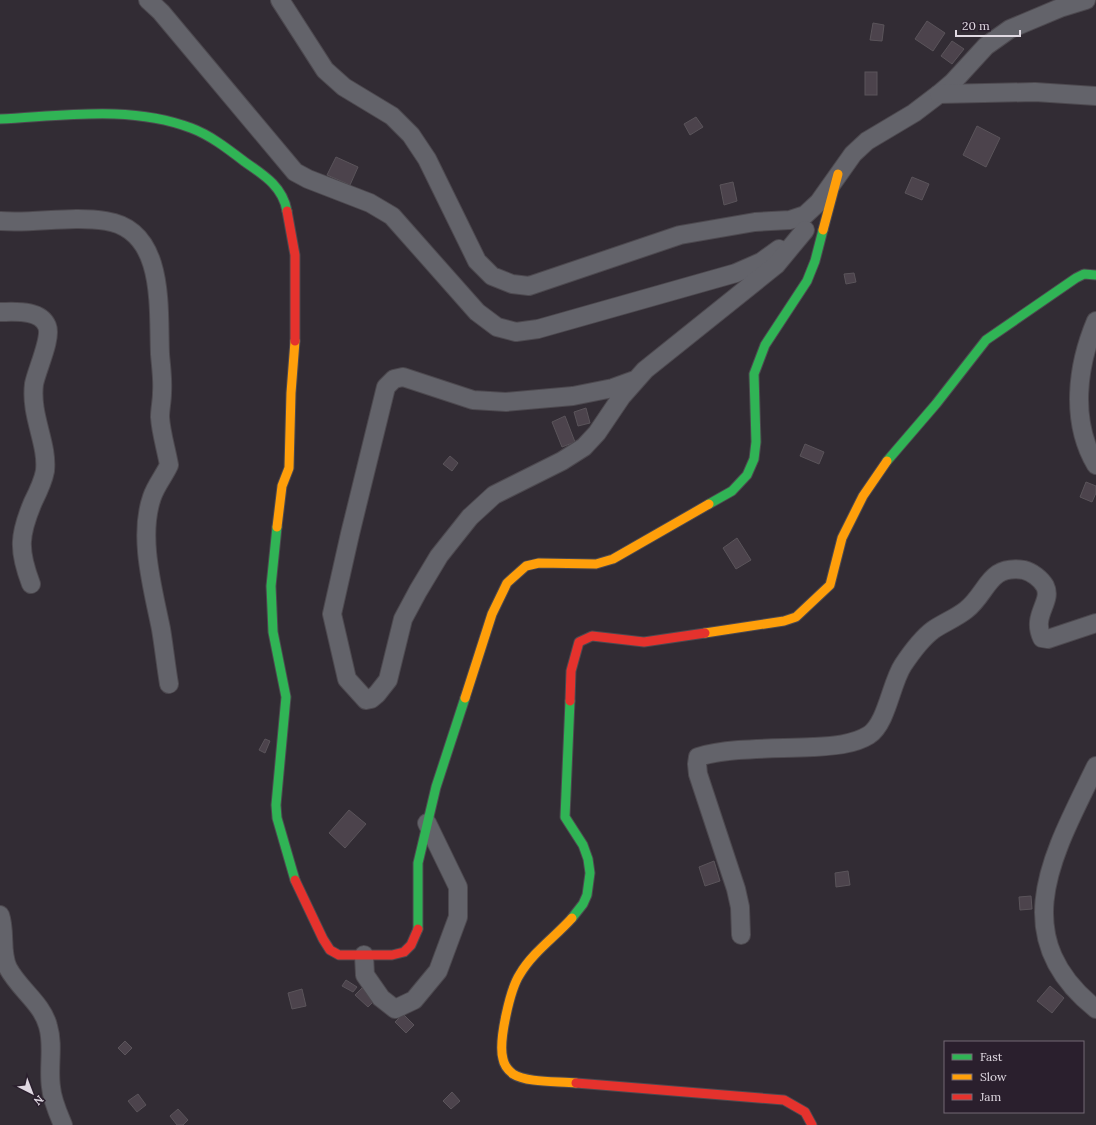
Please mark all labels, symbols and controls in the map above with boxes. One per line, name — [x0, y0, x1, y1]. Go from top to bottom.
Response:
scale bar — [956, 12, 1020, 38]
text: 20 m — [962, 18, 990, 33]
legend — [944, 1041, 1084, 1113]
text: Fast — [980, 1049, 1003, 1064]
text: Slow — [980, 1069, 1007, 1084]
north arrow — [12, 1073, 52, 1113]
text: Jam — [979, 1089, 1001, 1104]
text: N — [30, 1092, 47, 1109]

